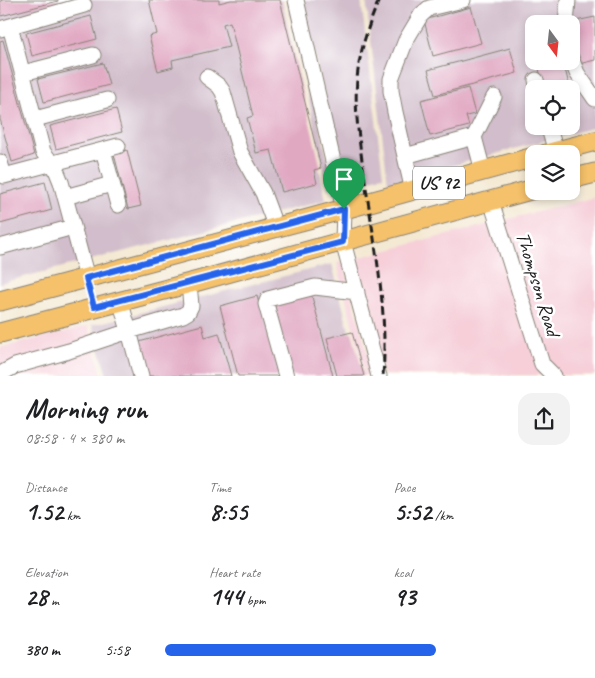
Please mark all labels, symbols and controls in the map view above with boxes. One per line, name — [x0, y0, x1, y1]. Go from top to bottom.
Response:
north arrow — [525, 15, 580, 70]
map controls — [525, 15, 580, 200]
button: locate — [525, 80, 580, 135]
button: layers — [525, 145, 580, 200]
pin — [323, 158, 365, 209]
icon: arrive — [330, 165, 358, 193]
road number: US 92 — [413, 167, 465, 200]
street label: Thompson Road — [510, 229, 567, 342]
text: Morning run — [25, 391, 147, 426]
button: share — [518, 393, 570, 445]
text: 08:58 · 4 × 380 m — [25, 428, 124, 448]
text: Distance — [25, 479, 67, 496]
text: Time — [209, 479, 231, 496]
text: Pace — [394, 479, 415, 496]
text: 1.52 — [25, 496, 63, 528]
text: 8:55 — [209, 496, 247, 528]
text: 5:52 — [394, 496, 432, 528]
text: km — [63, 507, 80, 524]
text: /km — [432, 507, 453, 524]
text: Elevation — [25, 564, 68, 581]
text: Heart rate — [209, 564, 260, 581]
text: kcal — [394, 564, 412, 581]
text: 28 — [25, 581, 48, 613]
text: 144 — [209, 581, 243, 613]
text: 93 — [394, 581, 416, 613]
text: m — [48, 592, 59, 609]
text: bpm — [243, 592, 266, 609]
text: 380 m — [25, 640, 60, 660]
text: 5:58 — [105, 640, 130, 660]

